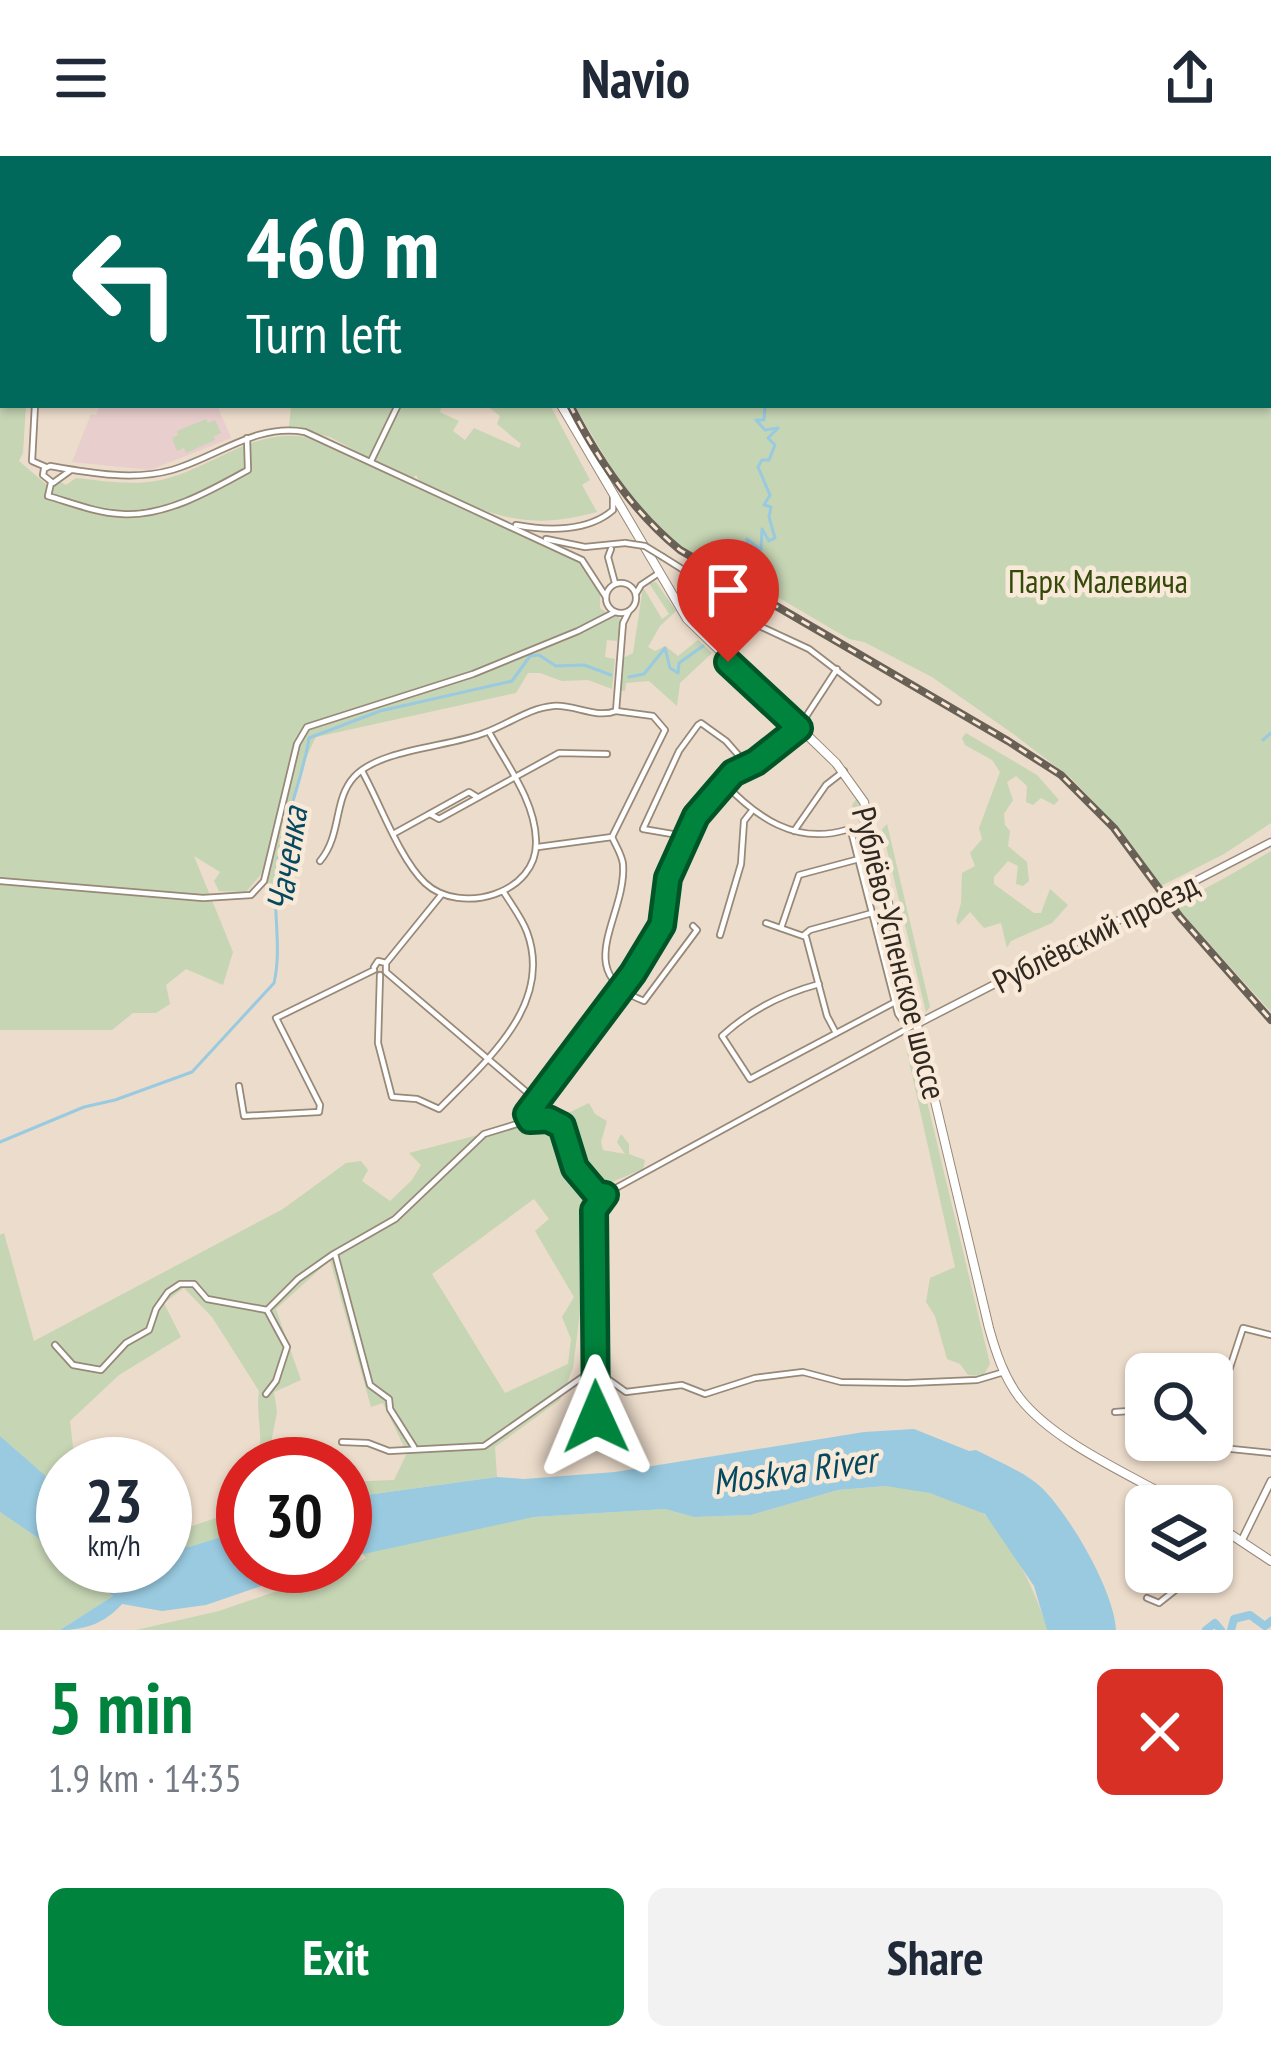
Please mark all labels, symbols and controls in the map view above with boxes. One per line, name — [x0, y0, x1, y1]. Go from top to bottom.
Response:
text: Navio — [581, 43, 690, 113]
icon: menu — [48, 45, 114, 111]
icon: share — [1157, 45, 1223, 111]
text: 460 m — [246, 192, 439, 301]
icon: left — [48, 204, 204, 360]
text: Turn left — [246, 298, 402, 368]
pin — [677, 539, 779, 662]
icon: arrive — [695, 557, 761, 623]
park label: Парк Малевича — [1008, 559, 1188, 602]
water label: Чаченка — [255, 802, 318, 915]
street label: Рублёво-Успенское шоссе — [843, 802, 957, 1104]
street label: Рублёвский проезд — [985, 862, 1205, 1002]
map controls — [1125, 1353, 1233, 1593]
button: search — [1125, 1353, 1233, 1461]
position arrow — [533, 1354, 659, 1480]
water label: Moskva River — [709, 1435, 884, 1505]
speed limit sign: 30 — [216, 1437, 372, 1593]
text: 23 — [85, 1461, 143, 1539]
button: layers — [1125, 1485, 1233, 1593]
text: km/h — [87, 1525, 141, 1564]
text: 5 min — [48, 1660, 193, 1753]
button: close — [1097, 1669, 1223, 1795]
text: 1.9 km · 14:35 — [48, 1752, 242, 1803]
button: Exit — [48, 1888, 624, 2026]
button: Share — [648, 1888, 1223, 2026]

